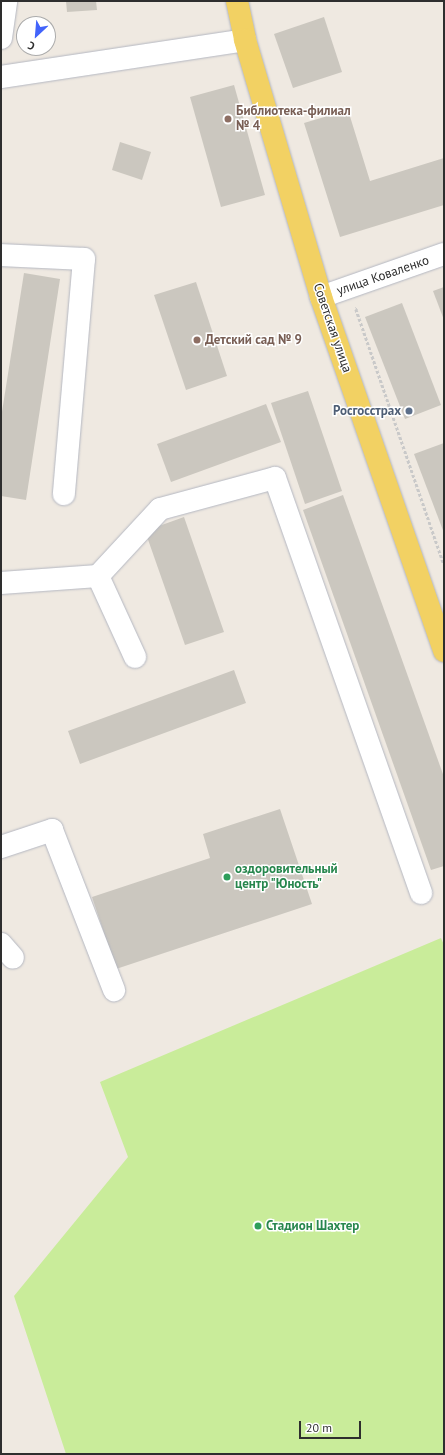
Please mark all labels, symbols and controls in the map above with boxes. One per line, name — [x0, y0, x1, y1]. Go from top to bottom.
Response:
north arrow — [16, 16, 56, 56]
text: С — [25, 38, 37, 54]
place label: Библиотека-филиал № 4 — [236, 104, 351, 135]
marker: Библиотека-филиал № 4 — [223, 114, 233, 124]
street label: улица Коваленко — [335, 253, 431, 299]
street label: Советская улица — [309, 281, 355, 375]
place label: Детский сад № 9 — [205, 332, 302, 348]
marker: Детский сад № 9 — [192, 335, 202, 345]
place label: Росгосстрах — [333, 403, 401, 419]
marker: Росгосстрах — [404, 406, 414, 416]
place label: оздоровительный центр "Юность" — [235, 862, 338, 893]
marker: оздоровительный центр "Юность" — [222, 872, 232, 882]
place label: Стадион Шахтер — [266, 1218, 359, 1234]
marker: Стадион Шахтер — [253, 1221, 263, 1231]
scale bar — [301, 1413, 363, 1439]
text: 20 m — [306, 1420, 332, 1435]

